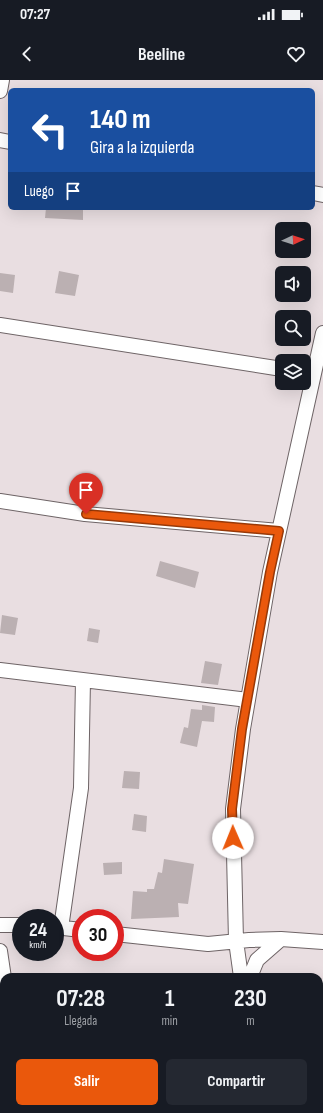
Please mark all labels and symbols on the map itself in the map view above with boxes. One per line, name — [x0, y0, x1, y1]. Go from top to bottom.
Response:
north arrow — [275, 222, 311, 258]
pin — [69, 473, 103, 514]
position arrow — [212, 817, 254, 859]
speed limit sign: 30 — [72, 909, 124, 961]

